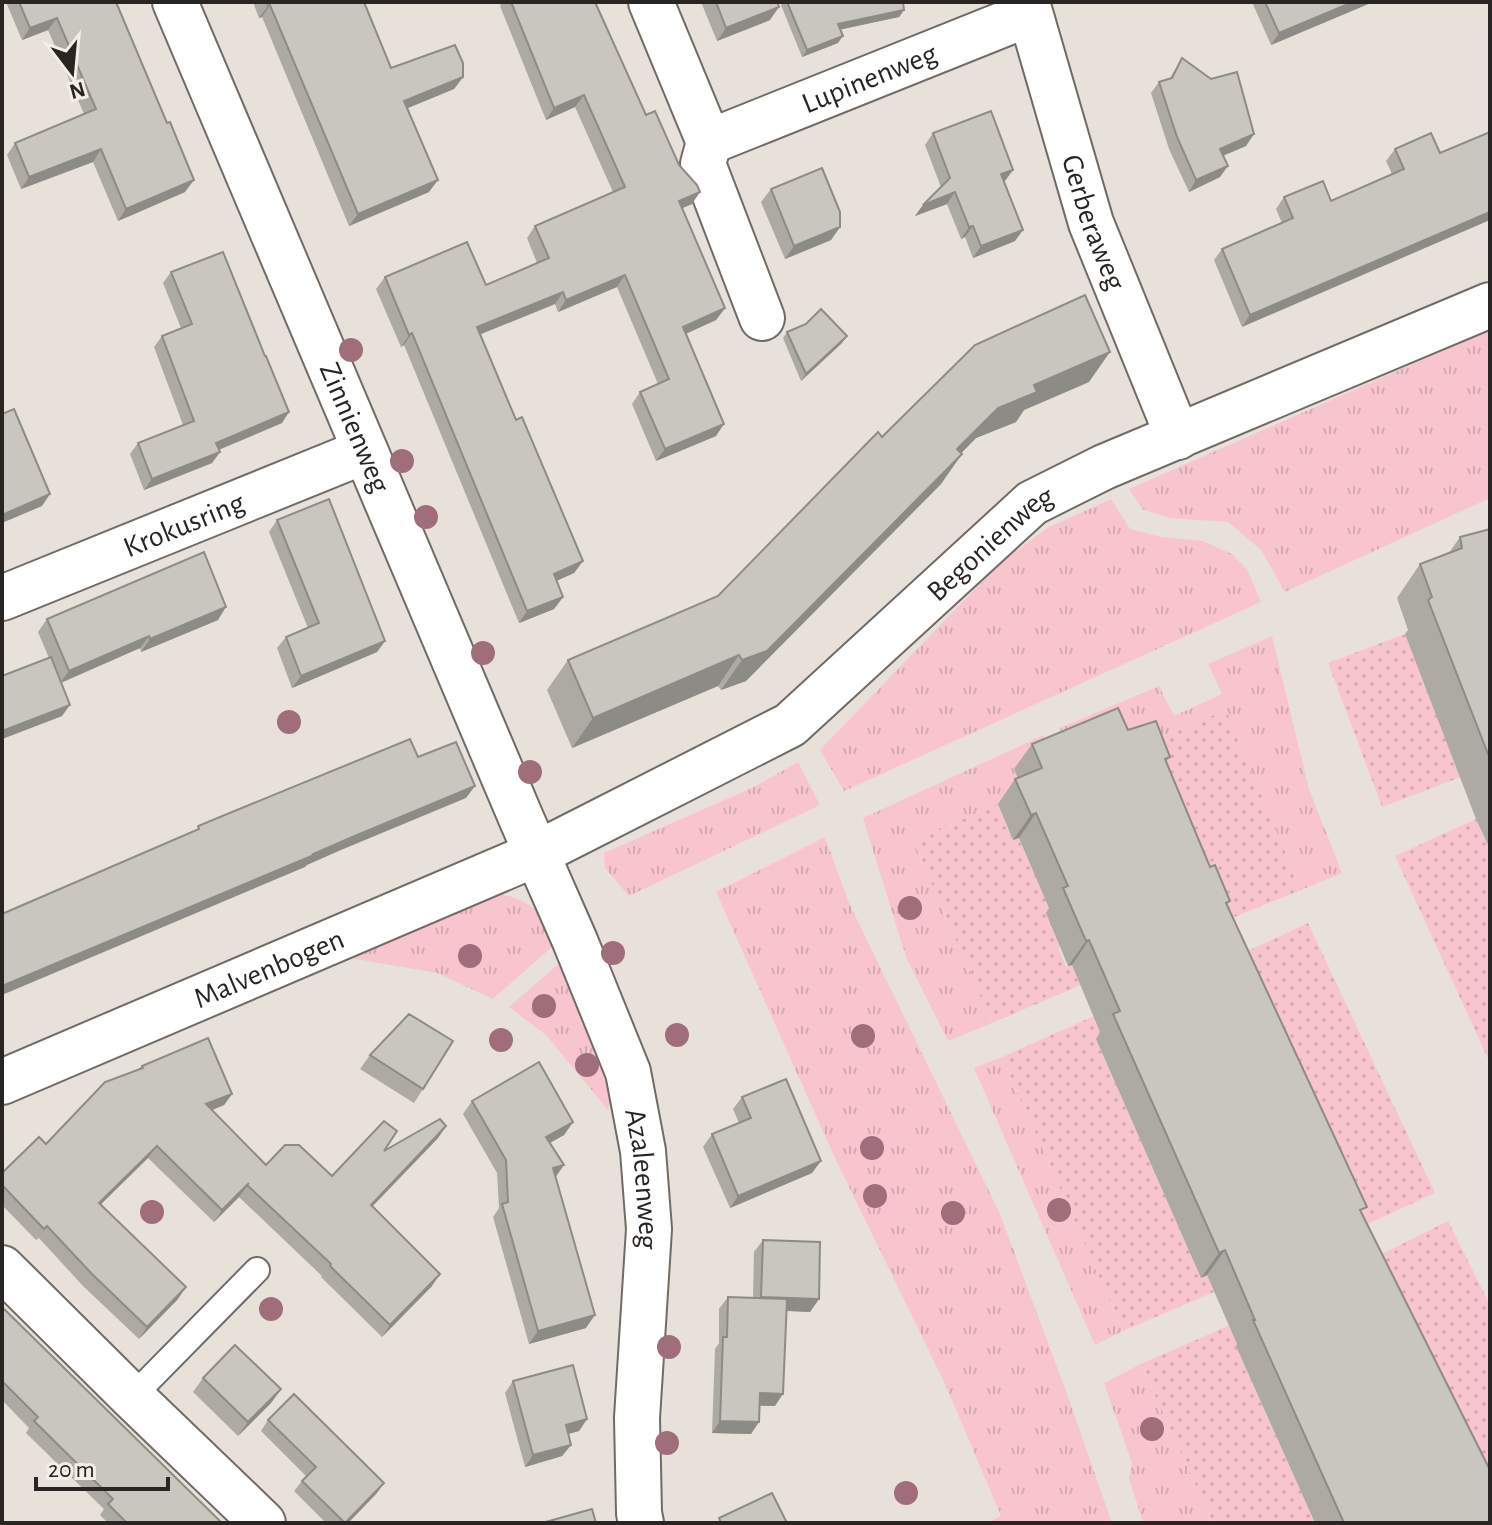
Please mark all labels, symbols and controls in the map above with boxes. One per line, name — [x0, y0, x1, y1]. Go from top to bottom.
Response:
north arrow — [32, 32, 112, 112]
street label: Lupinenweg — [798, 38, 942, 119]
text: N — [67, 78, 88, 103]
street label: Gerberaweg — [1056, 151, 1131, 295]
street label: Zinnienweg — [314, 358, 395, 497]
street label: Begonienweg — [922, 481, 1058, 607]
street label: Krokusring — [119, 487, 249, 563]
street label: Malvenbogen — [189, 924, 349, 1014]
street label: Azaleenweg — [619, 1106, 663, 1250]
scale bar — [36, 1441, 168, 1491]
text: 20 m — [48, 1458, 95, 1482]

